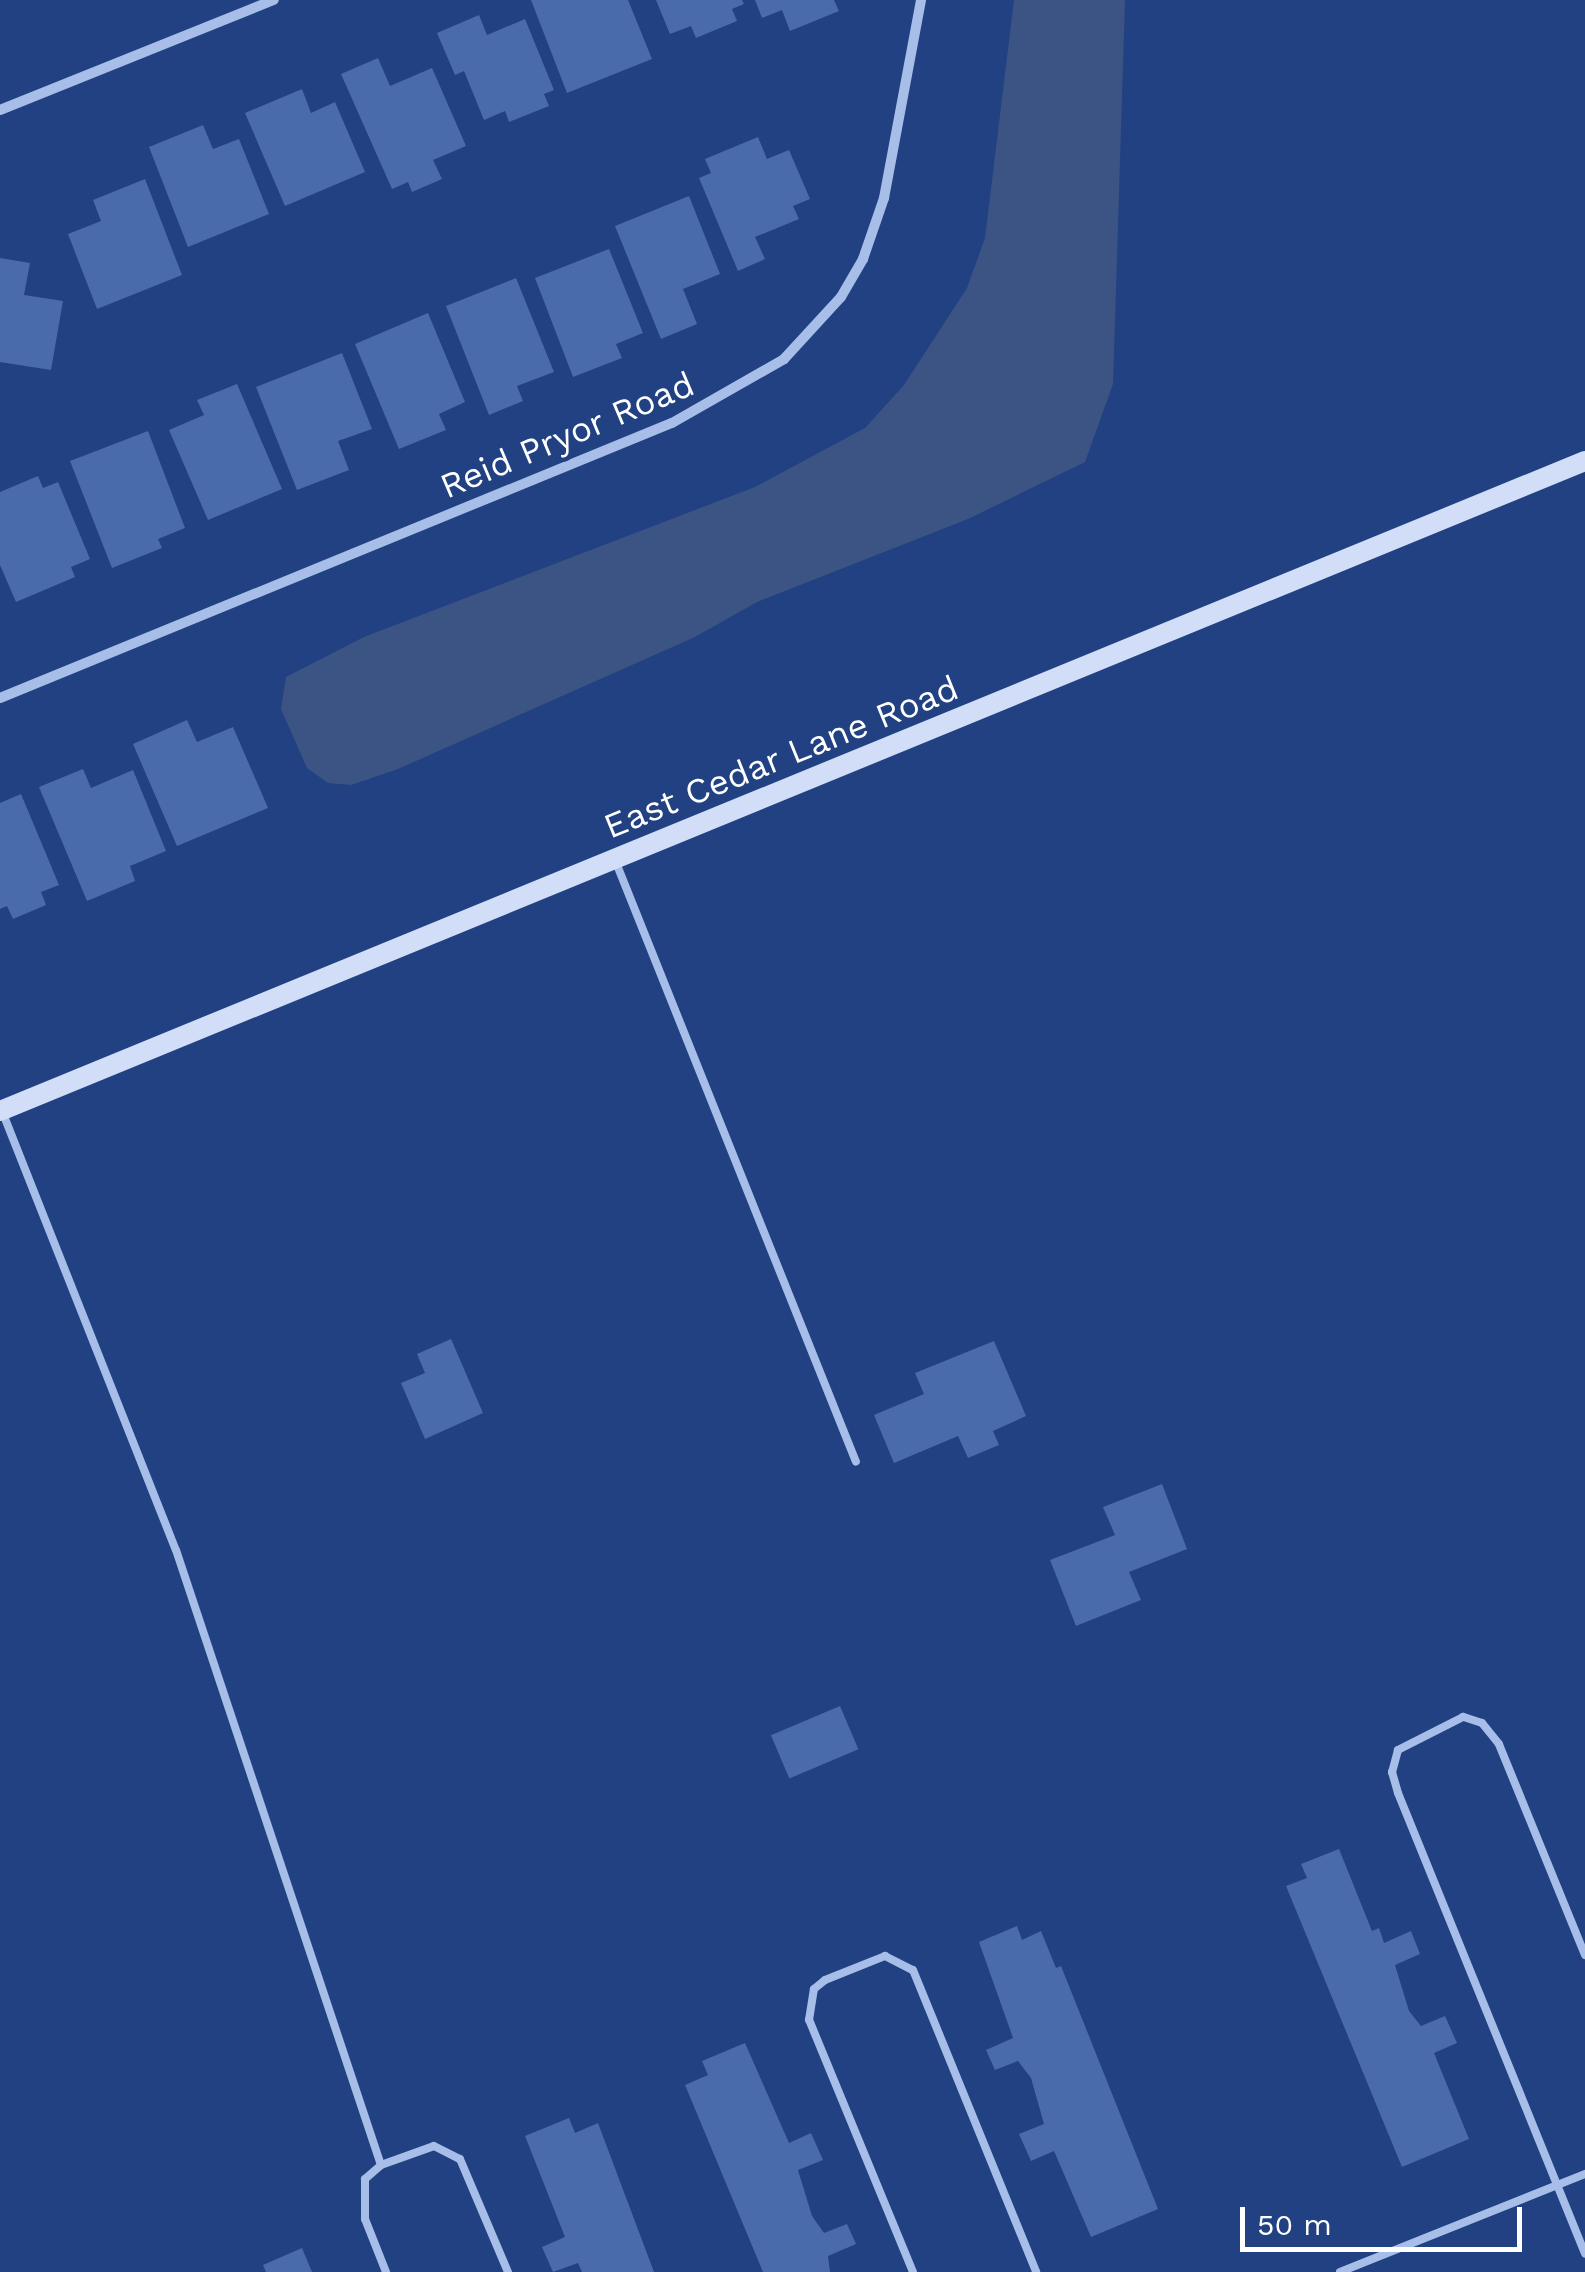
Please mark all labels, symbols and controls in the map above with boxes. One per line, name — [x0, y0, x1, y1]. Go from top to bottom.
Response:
street label: Reid Pryor Road — [433, 362, 701, 508]
street label: East Cedar Lane Road — [597, 666, 965, 848]
scale bar — [1245, 2187, 1528, 2249]
text: 50 m — [1257, 2207, 1332, 2242]

